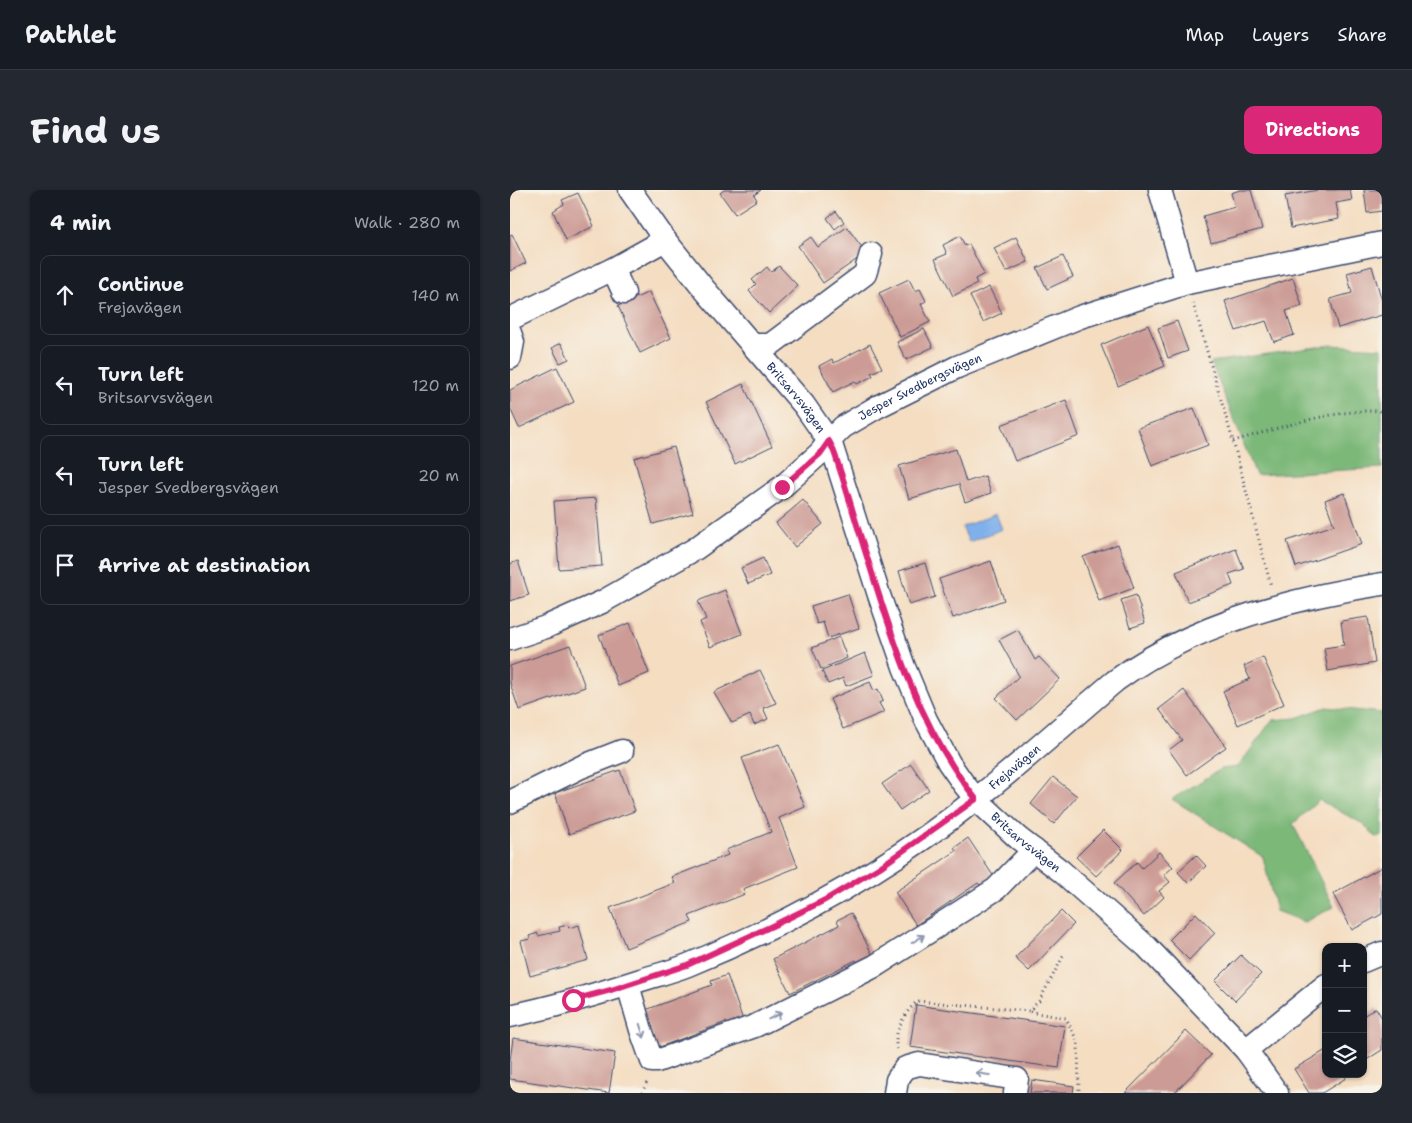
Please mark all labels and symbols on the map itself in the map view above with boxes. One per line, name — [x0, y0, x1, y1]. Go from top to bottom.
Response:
street label: Jesper Svedbergsvägen — [855, 350, 984, 424]
street label: Britsarvsvägen — [763, 359, 829, 436]
route end — [771, 476, 794, 499]
street label: Frejavägen — [986, 741, 1044, 793]
street label: Britsarvsvägen — [987, 809, 1064, 876]
one-way arrow — [910, 934, 924, 944]
route start — [562, 989, 585, 1012]
one-way arrow — [767, 1011, 782, 1020]
one-way arrow — [637, 1023, 647, 1039]
one-way arrow — [975, 1069, 991, 1079]

